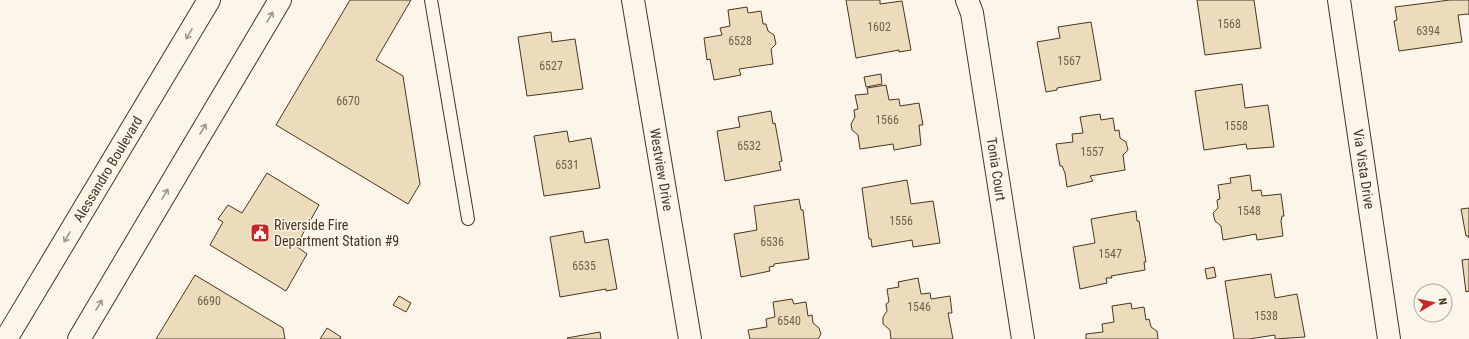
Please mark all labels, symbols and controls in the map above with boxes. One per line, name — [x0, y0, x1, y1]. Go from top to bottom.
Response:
one-way arrow — [266, 11, 274, 23]
house number: 1568 — [1217, 17, 1241, 31]
house number: 1602 — [867, 20, 891, 34]
house number: 6394 — [1416, 24, 1440, 38]
one-way arrow — [185, 28, 193, 40]
house number: 6528 — [728, 34, 752, 48]
house number: 1567 — [1057, 54, 1081, 68]
house number: 6527 — [539, 59, 563, 73]
house number: 6670 — [336, 94, 360, 108]
street label: Alessandro Boulevard — [70, 113, 146, 225]
house number: 1566 — [875, 113, 899, 127]
house number: 1558 — [1224, 119, 1248, 133]
one-way arrow — [199, 124, 207, 135]
street label: Westview Drive — [647, 127, 676, 213]
street label: Via Vista Drive — [1350, 128, 1378, 211]
street label: Tonia Court — [984, 136, 1009, 202]
house number: 6532 — [737, 139, 761, 153]
house number: 1557 — [1080, 145, 1104, 159]
house number: 6531 — [555, 158, 579, 172]
one-way arrow — [161, 188, 169, 200]
house number: 1548 — [1237, 204, 1261, 218]
house number: 1556 — [889, 214, 913, 228]
place label: Riverside Fire Department Station #9 — [274, 217, 399, 249]
public building icon: Riverside Fire Department Station #9 — [249, 222, 271, 244]
one-way arrow — [62, 231, 70, 243]
house number: 6536 — [760, 235, 784, 249]
house number: 1547 — [1098, 247, 1122, 261]
house number: 6535 — [572, 259, 596, 273]
north arrow — [1413, 283, 1453, 323]
house number: 6690 — [197, 294, 221, 308]
text: N — [1435, 297, 1449, 306]
one-way arrow — [95, 299, 103, 311]
house number: 1546 — [907, 300, 931, 314]
house number: 1538 — [1254, 309, 1278, 323]
house number: 6540 — [777, 314, 801, 328]

